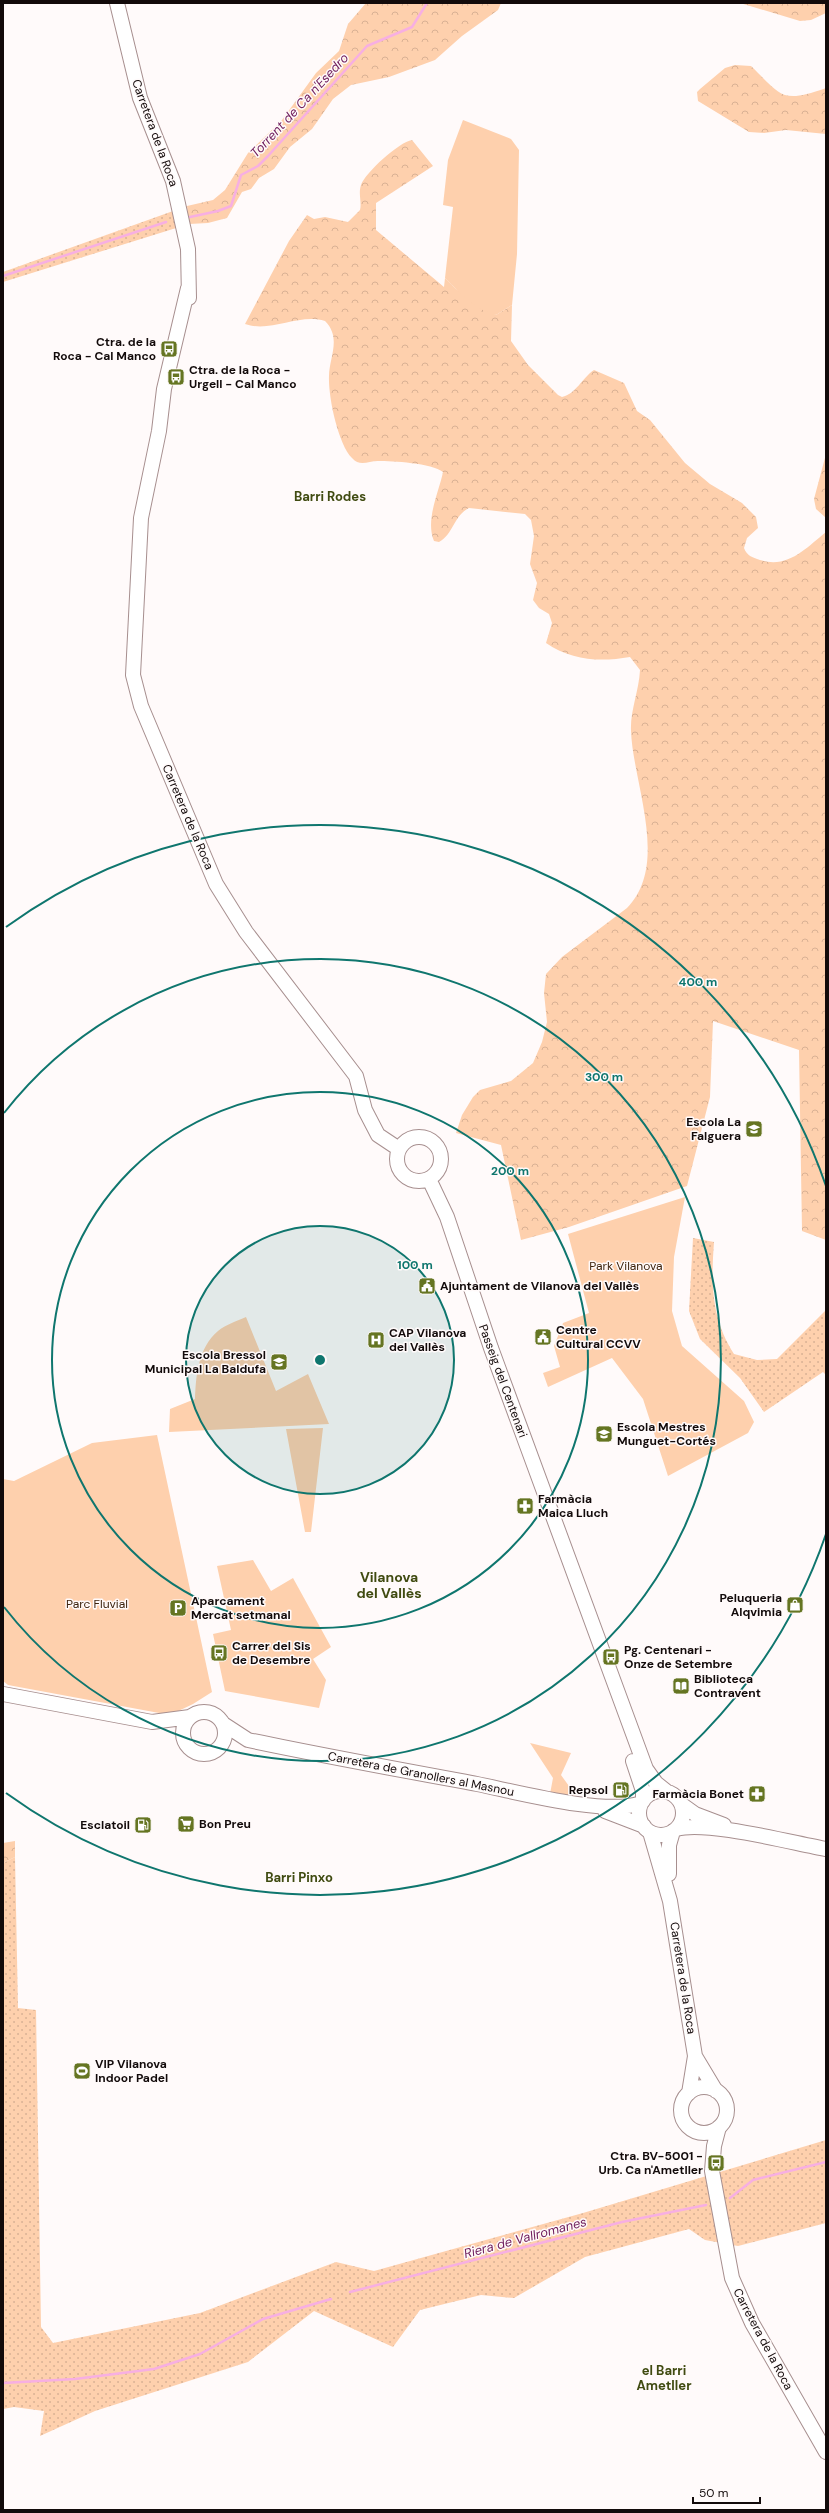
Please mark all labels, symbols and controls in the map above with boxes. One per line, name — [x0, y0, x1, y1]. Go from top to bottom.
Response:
water label: Torrent de Ca n'Esedro — [247, 49, 352, 161]
street label: Carretera de la Roca — [128, 77, 182, 189]
place label: Ctra. de la Roca - Cal Manco — [53, 334, 156, 364]
bus stop icon: Ctra. de la Roca - Cal Manco — [159, 339, 179, 359]
place label: Ctra. de la Roca - Urgell - Cal Manco — [189, 362, 297, 392]
bus stop icon: Ctra. de la Roca - Urgell - Cal Manco — [166, 367, 186, 387]
district label: Barri Rodes — [294, 488, 366, 505]
street label: Carretera de la Roca — [159, 762, 217, 872]
text: 400 m — [679, 974, 717, 990]
text: 300 m — [585, 1069, 623, 1085]
place label: Escola La Falguera — [686, 1114, 741, 1144]
school or university icon: Escola La Falguera — [744, 1119, 764, 1139]
text: 200 m — [491, 1163, 529, 1179]
text: 100 m — [397, 1257, 433, 1273]
park label: Park Vilanova — [589, 1258, 663, 1274]
public building icon: Ajuntament de Vilanova del Vallès — [417, 1276, 437, 1296]
place label: Ajuntament de Vilanova del Vallès — [440, 1278, 639, 1294]
street label: Passeig del Centenari — [475, 1322, 531, 1440]
place label: Centre Cultural CCVV — [556, 1322, 641, 1352]
place label: CAP Vilanova del Vallès — [389, 1325, 466, 1355]
public building icon: Centre Cultural CCVV — [533, 1327, 553, 1347]
hospital icon: CAP Vilanova del Vallès — [366, 1330, 386, 1350]
place label: Escola Bressol Municipal La Baldufa — [145, 1347, 266, 1377]
school or university icon: Escola Bressol Municipal La Baldufa — [269, 1352, 289, 1372]
centre of rings — [313, 1353, 327, 1367]
place label: Escola Mestres Munguet-Cortés — [617, 1419, 716, 1449]
school or university icon: Escola Mestres Munguet-Cortés — [594, 1424, 614, 1444]
place label: Farmàcia Maica Lluch — [538, 1491, 608, 1521]
pharmacy icon: Farmàcia Maica Lluch — [515, 1496, 535, 1516]
district label: Vilanova del Vallès — [356, 1568, 422, 1602]
place label: Peluqueria Alqvimia — [719, 1590, 782, 1620]
place label: Aparcament Mercat setmanal — [191, 1593, 291, 1623]
shop icon: Peluqueria Alqvimia — [785, 1595, 805, 1615]
park label: Parc Fluvial — [66, 1596, 128, 1612]
parking icon: Aparcament Mercat setmanal — [168, 1598, 188, 1618]
place label: Carrer del Sis de Desembre — [232, 1638, 311, 1668]
place label: Pg. Centenari - Onze de Setembre — [624, 1642, 732, 1672]
bus stop icon: Carrer del Sis de Desembre — [209, 1643, 229, 1663]
bus stop icon: Pg. Centenari - Onze de Setembre — [601, 1647, 621, 1667]
place label: Biblioteca Contravent — [694, 1671, 761, 1701]
library icon: Biblioteca Contravent — [671, 1676, 691, 1696]
street label: Carretera de Granollers al Masnou — [327, 1748, 516, 1800]
fuel station icon: Repsol — [611, 1780, 631, 1800]
place label: Repsol — [569, 1782, 608, 1798]
pharmacy icon: Farmàcia Bonet — [747, 1784, 767, 1804]
place label: Farmàcia Bonet — [652, 1786, 744, 1802]
supermarket icon: Bon Preu — [176, 1814, 196, 1834]
fuel station icon: Esclatoil — [133, 1815, 153, 1835]
place label: Bon Preu — [199, 1816, 251, 1832]
place label: Esclatoil — [80, 1817, 130, 1833]
district label: Barri Pinxo — [265, 1869, 333, 1886]
street label: Carretera de la Roca — [666, 1921, 700, 2035]
place label: VIP Vilanova Indoor Padel — [95, 2056, 168, 2086]
sports icon: VIP Vilanova Indoor Padel — [72, 2061, 92, 2081]
place label: Ctra. BV-5001 - Urb. Ca n'Ametller — [598, 2148, 703, 2178]
bus stop icon: Ctra. BV-5001 - Urb. Ca n'Ametller — [706, 2153, 726, 2173]
water label: Riera de Vallromanes — [462, 2213, 588, 2262]
street label: Carretera de la Roca — [729, 2285, 797, 2393]
district label: el Barri Ametller — [637, 2362, 692, 2394]
scale bar — [693, 2479, 760, 2505]
text: 50 m — [699, 2485, 728, 2501]

